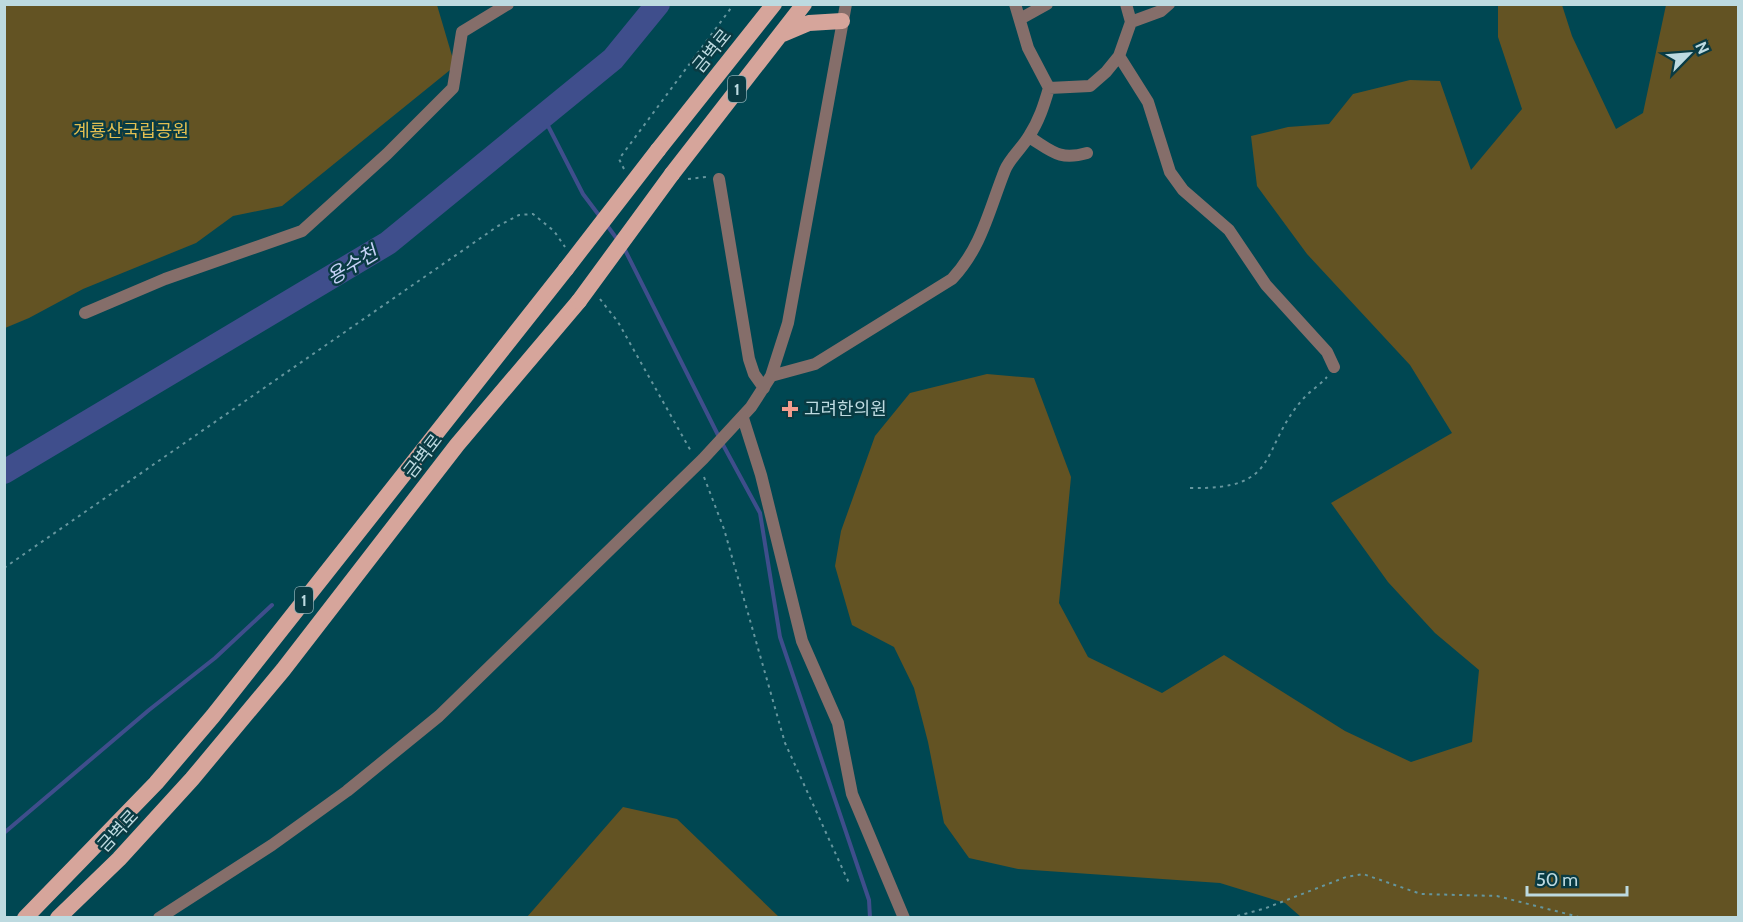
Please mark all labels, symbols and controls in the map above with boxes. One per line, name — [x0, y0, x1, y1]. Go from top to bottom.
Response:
north arrow — [1659, 24, 1719, 84]
street label: 금벽로 — [688, 25, 736, 77]
text: N — [1691, 39, 1713, 57]
road number: 1 — [728, 76, 746, 102]
park label: 계룡산국립공원 — [73, 120, 189, 142]
water label: 용수천 — [322, 239, 384, 290]
place label: 고려한의원 — [804, 398, 887, 420]
marker: 고려한의원 — [781, 400, 799, 418]
street label: 금벽로 — [399, 430, 447, 482]
road number: 1 — [295, 587, 313, 613]
street label: 금벽로 — [93, 805, 143, 857]
scale bar — [1527, 859, 1628, 897]
text: 50 m — [1536, 869, 1578, 891]

